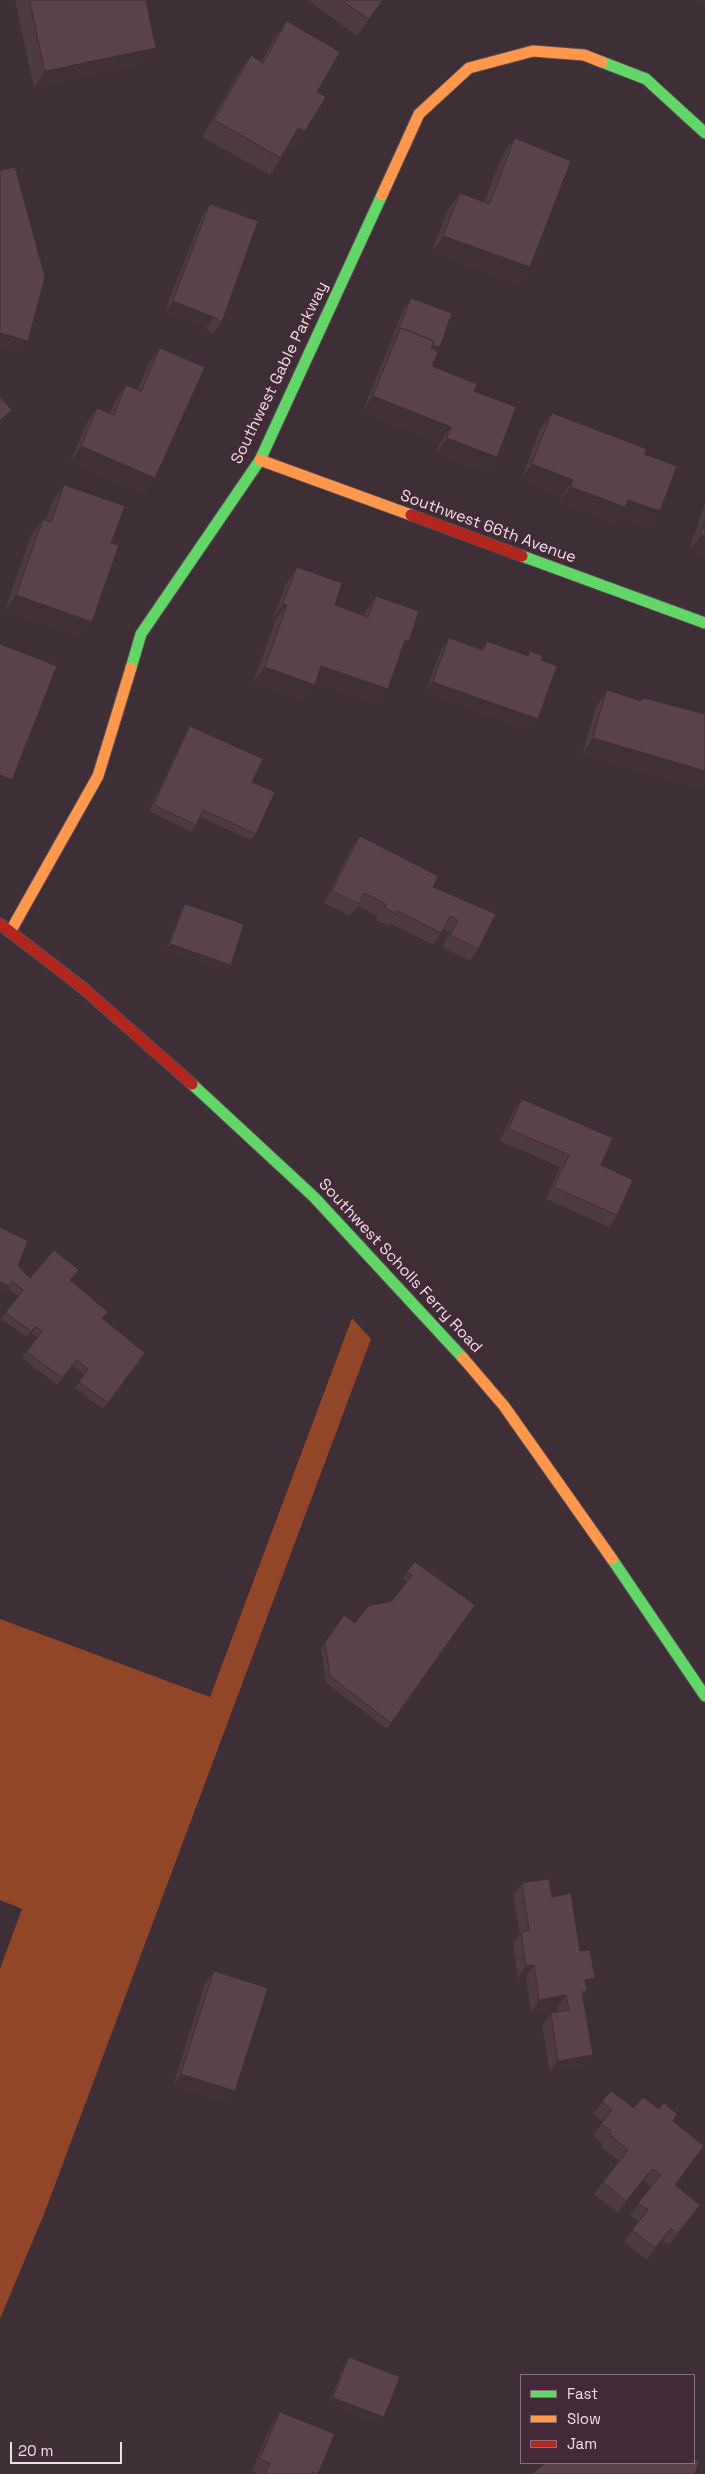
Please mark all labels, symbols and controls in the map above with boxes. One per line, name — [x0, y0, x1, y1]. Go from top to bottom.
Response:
street label: Southwest Gable Parkway — [227, 279, 333, 467]
street label: Southwest 66th Avenue — [397, 486, 579, 568]
street label: Southwest Scholls Ferry Road — [314, 1175, 486, 1357]
legend — [520, 2374, 695, 2464]
text: Fast — [567, 2384, 598, 2403]
text: Slow — [567, 2409, 601, 2428]
scale bar — [12, 2432, 125, 2464]
text: Jam — [567, 2434, 597, 2453]
text: 20 m — [18, 2441, 53, 2460]

